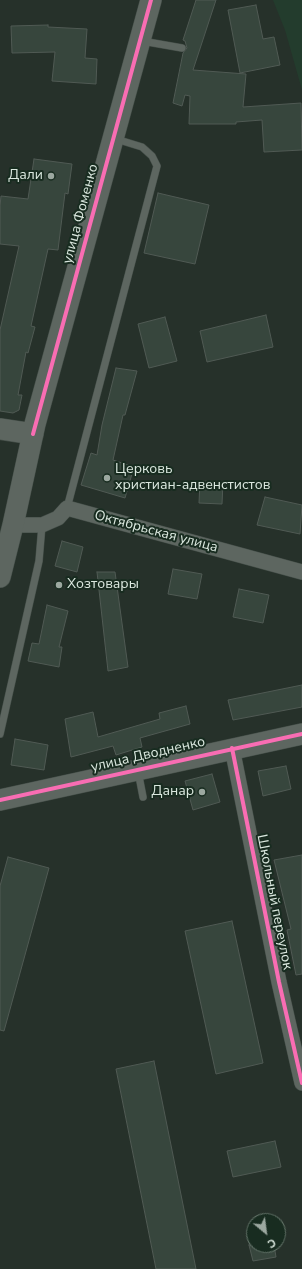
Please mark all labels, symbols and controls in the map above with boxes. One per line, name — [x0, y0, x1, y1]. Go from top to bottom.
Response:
street label: улица Фоменко — [60, 162, 102, 266]
place label: Дали — [8, 168, 43, 184]
marker: Дали — [46, 171, 56, 181]
place label: Церковь христиан-адвенстистов — [115, 462, 270, 494]
marker: Церковь христиан-адвенстистов — [102, 473, 112, 483]
street label: Октябрьская улица — [92, 507, 220, 557]
place label: Хозтовары — [67, 577, 139, 593]
marker: Хозтовары — [54, 580, 64, 590]
street label: улица Дводненко — [89, 734, 207, 776]
place label: Данар — [151, 784, 194, 800]
marker: Данар — [197, 787, 207, 797]
street label: Школьный переулок — [253, 833, 295, 971]
north arrow — [246, 1213, 286, 1253]
text: С — [265, 1235, 278, 1251]

